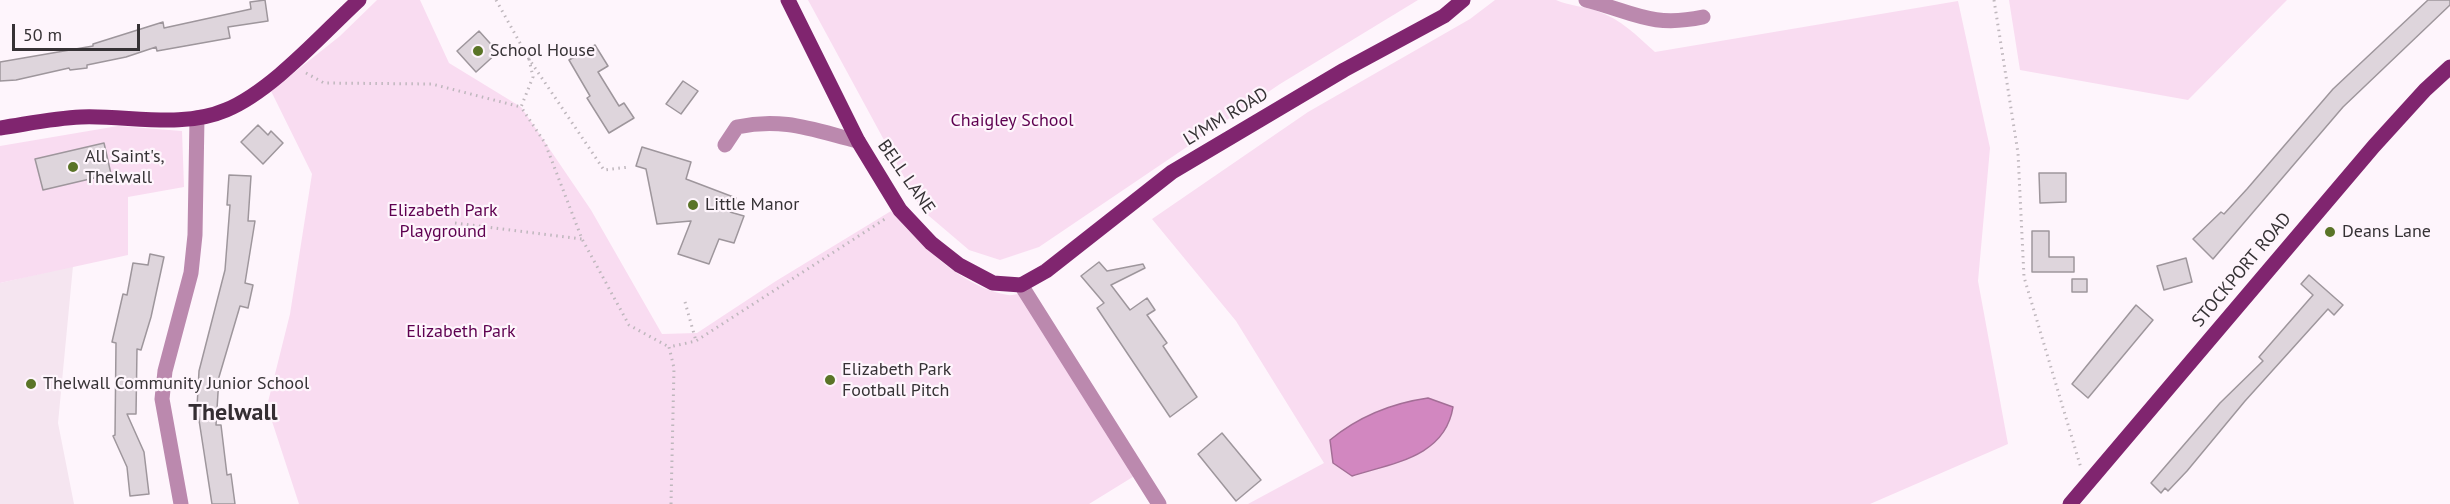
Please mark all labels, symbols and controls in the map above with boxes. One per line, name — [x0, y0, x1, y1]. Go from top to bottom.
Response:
scale bar — [15, 12, 142, 50]
text: 50 m — [23, 23, 62, 46]
place label: School House — [490, 40, 595, 62]
marker: School House — [471, 44, 485, 58]
street label: LYMM ROAD — [1180, 83, 1272, 151]
park label: Chaigley School — [951, 110, 1073, 132]
street label: BELL LANE — [873, 136, 939, 218]
place label: All Saint's, Thelwall — [85, 146, 165, 188]
marker: All Saint's, Thelwall — [66, 160, 80, 174]
place label: Little Manor — [705, 194, 799, 216]
marker: Little Manor — [686, 198, 700, 212]
park label: Elizabeth Park Playground — [388, 200, 498, 242]
street label: STOCKPORT ROAD — [2188, 208, 2296, 332]
place label: Deans Lane — [2342, 221, 2431, 243]
marker: Deans Lane — [2323, 225, 2337, 239]
park label: Elizabeth Park — [406, 321, 516, 343]
place label: Elizabeth Park Football Pitch — [842, 359, 951, 401]
place label: Thelwall Community Junior School — [43, 373, 309, 395]
marker: Elizabeth Park Football Pitch — [823, 373, 837, 387]
marker: Thelwall Community Junior School — [24, 377, 38, 391]
district label: Thelwall — [188, 399, 278, 427]

